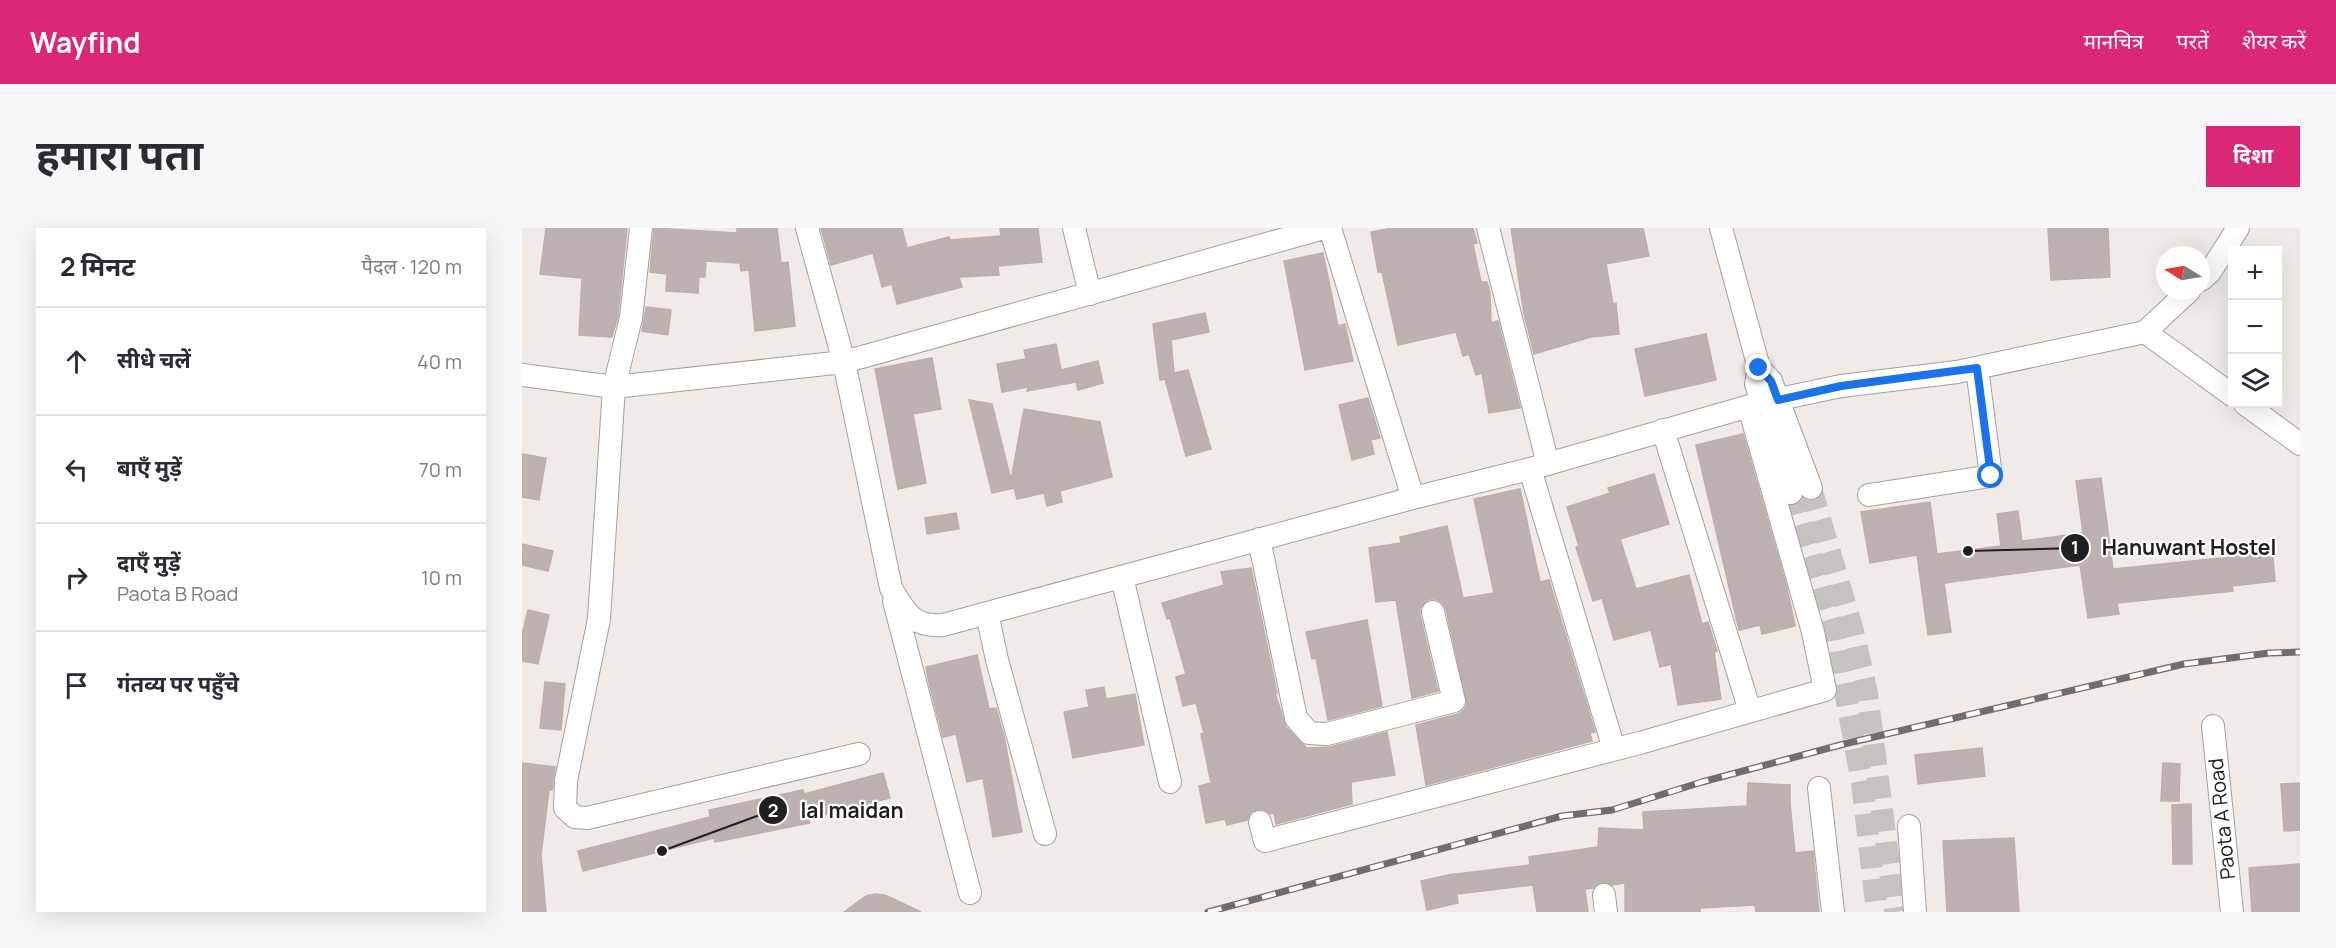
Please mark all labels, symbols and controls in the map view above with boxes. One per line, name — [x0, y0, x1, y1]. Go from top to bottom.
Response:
text: Wayfind — [30, 23, 140, 61]
text: मानचित्र — [2084, 27, 2144, 55]
text: परतें — [2177, 27, 2209, 55]
text: शेयर करें — [2242, 27, 2306, 55]
text: हमारा पता — [36, 125, 203, 183]
button: दिशा — [2206, 126, 2300, 187]
north arrow — [2156, 246, 2210, 300]
map controls — [2228, 246, 2282, 408]
button: + — [2228, 246, 2282, 300]
text: 2 मिनट — [60, 248, 135, 284]
text: पैदल · 120 m — [362, 253, 462, 280]
button: − — [2228, 300, 2282, 354]
icon: ahead — [60, 345, 93, 378]
text: सीधे चलें — [117, 345, 191, 375]
text: 40 m — [417, 348, 462, 375]
route end — [1745, 354, 1771, 380]
button: layers — [2228, 354, 2282, 408]
icon: left — [60, 453, 93, 486]
text: बाएँ मुड़ें — [117, 453, 182, 483]
text: 70 m — [419, 456, 462, 483]
route start — [1977, 462, 2003, 488]
callout: Hanuwant Hostel — [2060, 528, 2289, 567]
text: Hanuwant Hostel — [2102, 533, 2276, 561]
text: 1 — [2071, 535, 2079, 559]
text: दाएँ मुड़ें — [117, 548, 180, 578]
icon: right — [60, 561, 93, 594]
text: 10 m — [421, 564, 462, 591]
text: Paota B Road — [117, 580, 238, 607]
icon: arrive — [60, 669, 93, 702]
text: गंतव्य पर पहुँचे — [117, 669, 239, 699]
street label: Paota A Road — [2202, 757, 2241, 881]
callout: lal maidan — [758, 791, 915, 830]
text: lal maidan — [800, 796, 904, 824]
text: 2 — [768, 798, 778, 822]

